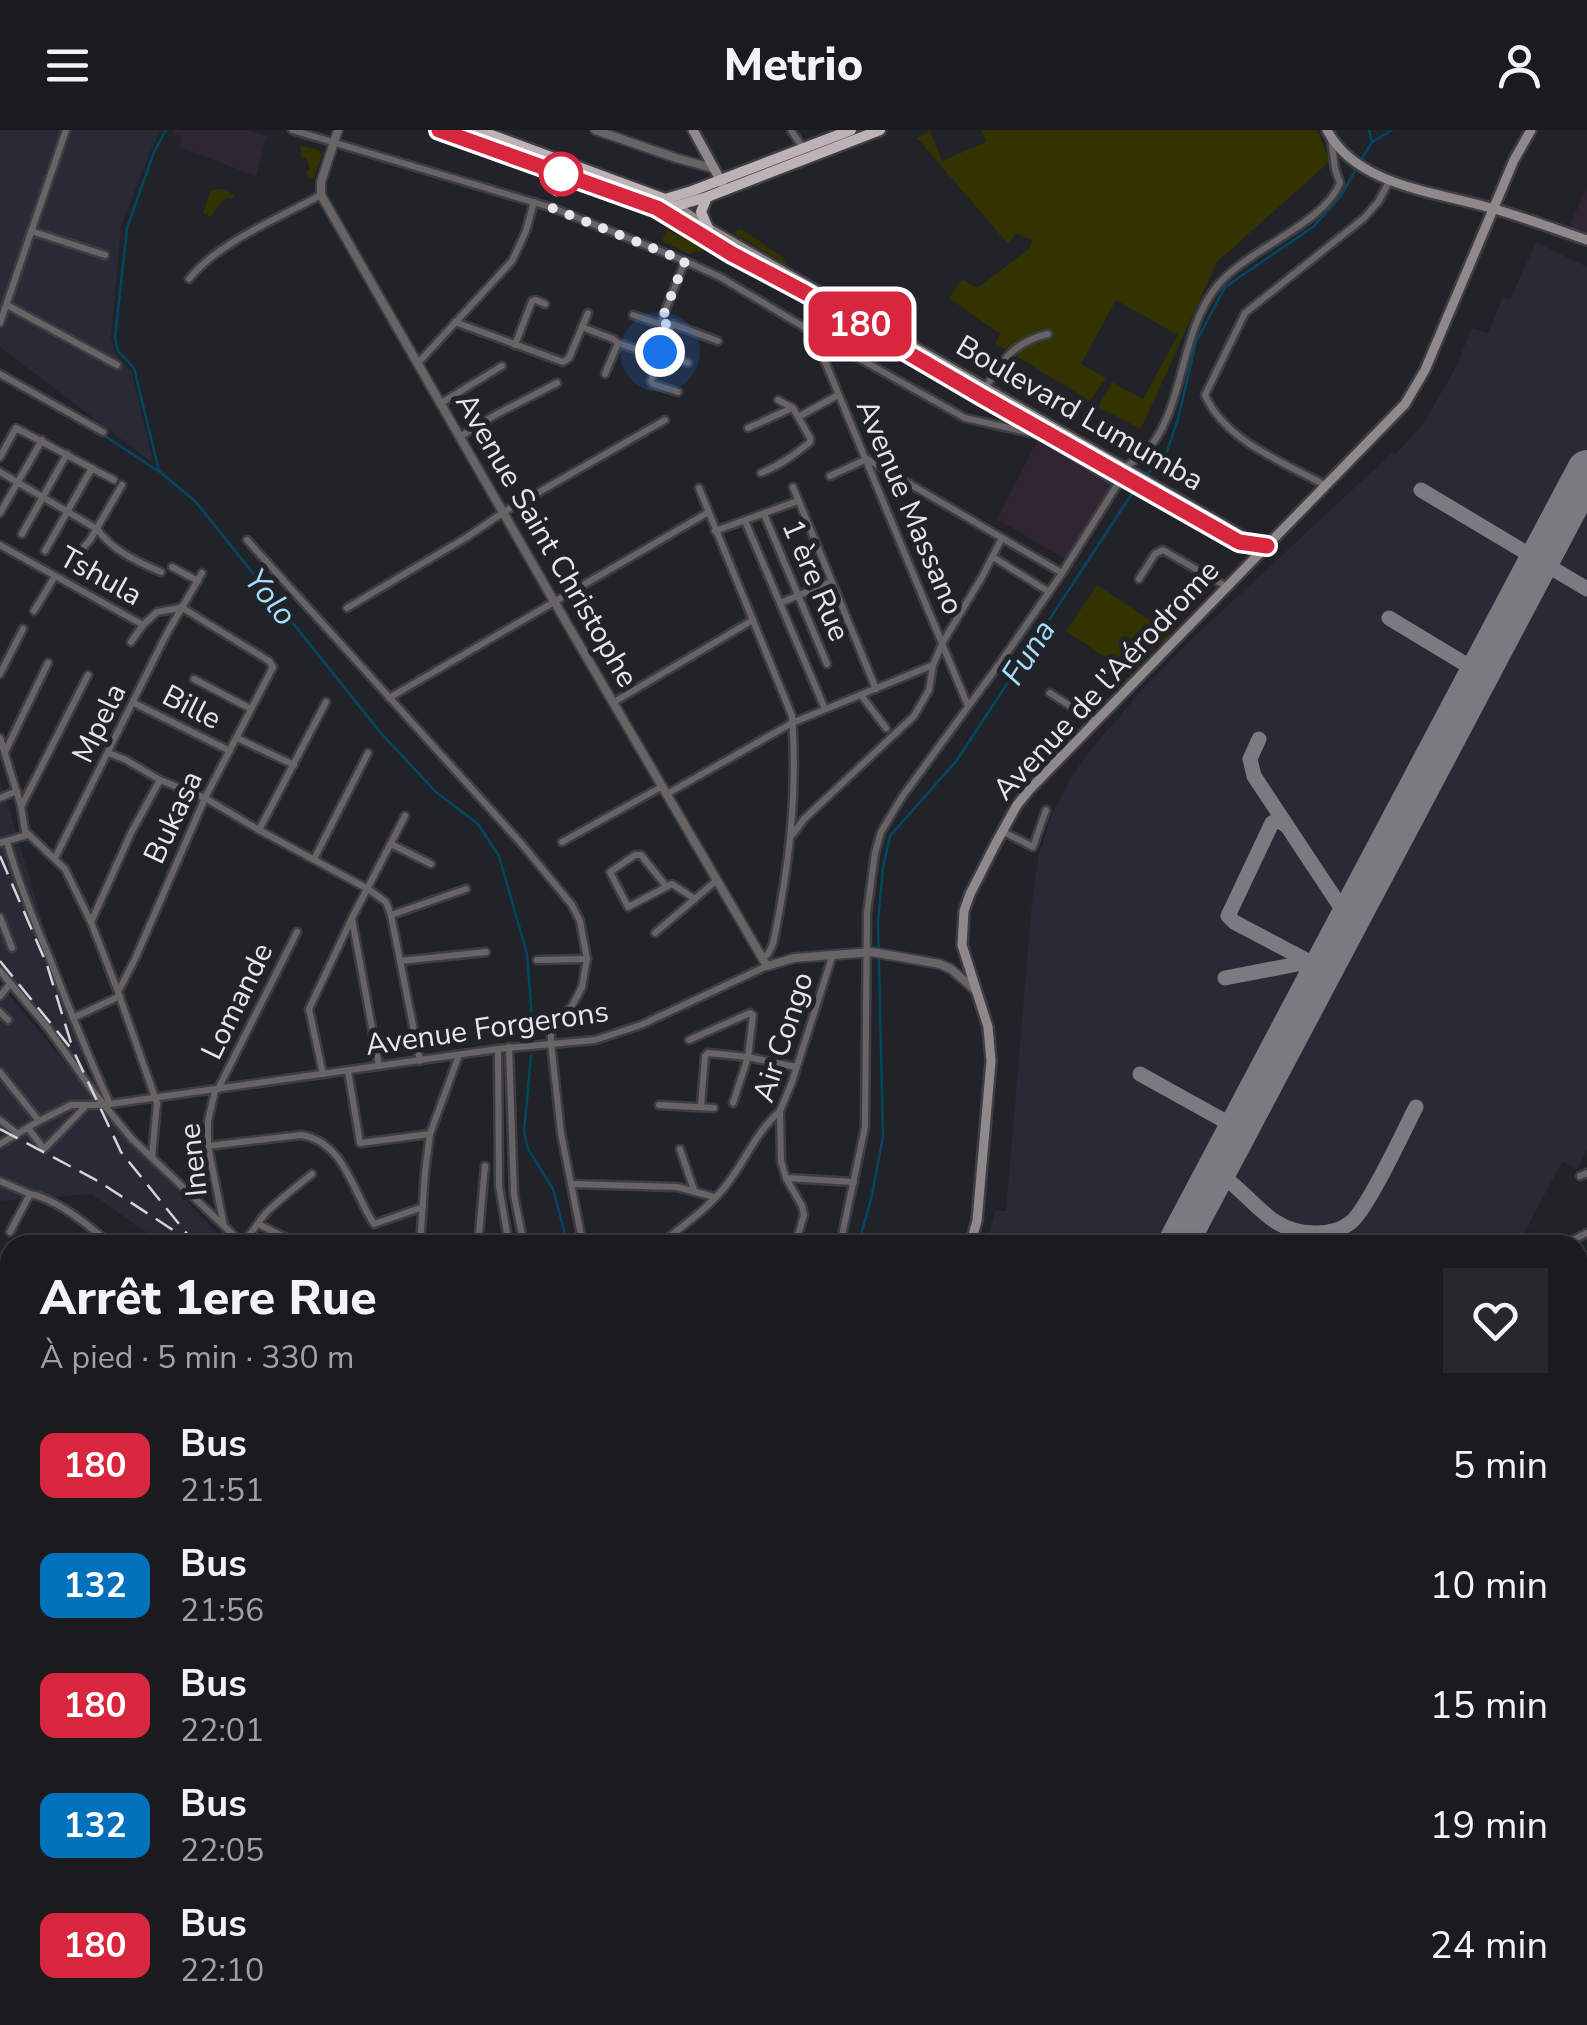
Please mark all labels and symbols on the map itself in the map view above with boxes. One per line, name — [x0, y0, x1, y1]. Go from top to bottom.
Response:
unlabelled marker — [540, 153, 582, 195]
line badge: 180 — [802, 292, 918, 356]
street label: Boulevard Lumumba — [948, 326, 1211, 501]
your location — [635, 327, 685, 377]
street label: Avenue Saint Christophe — [446, 386, 648, 695]
street label: Avenue Massano — [846, 393, 973, 621]
street label: 1 ère Rue — [772, 513, 860, 647]
street label: Tshula — [52, 537, 150, 616]
street label: Avenue de l’Aérodrome — [984, 551, 1229, 810]
water label: Yolo — [235, 560, 307, 635]
water label: Funa — [991, 611, 1066, 693]
street label: Bille — [155, 675, 228, 740]
street label: Mpela — [63, 677, 136, 770]
street label: Bukasa — [134, 764, 213, 870]
street label: Lomande — [192, 936, 283, 1066]
street label: Air Congo — [743, 967, 824, 1107]
street label: Avenue Forgerons — [363, 991, 611, 1066]
street label: Inene — [169, 1121, 218, 1199]

